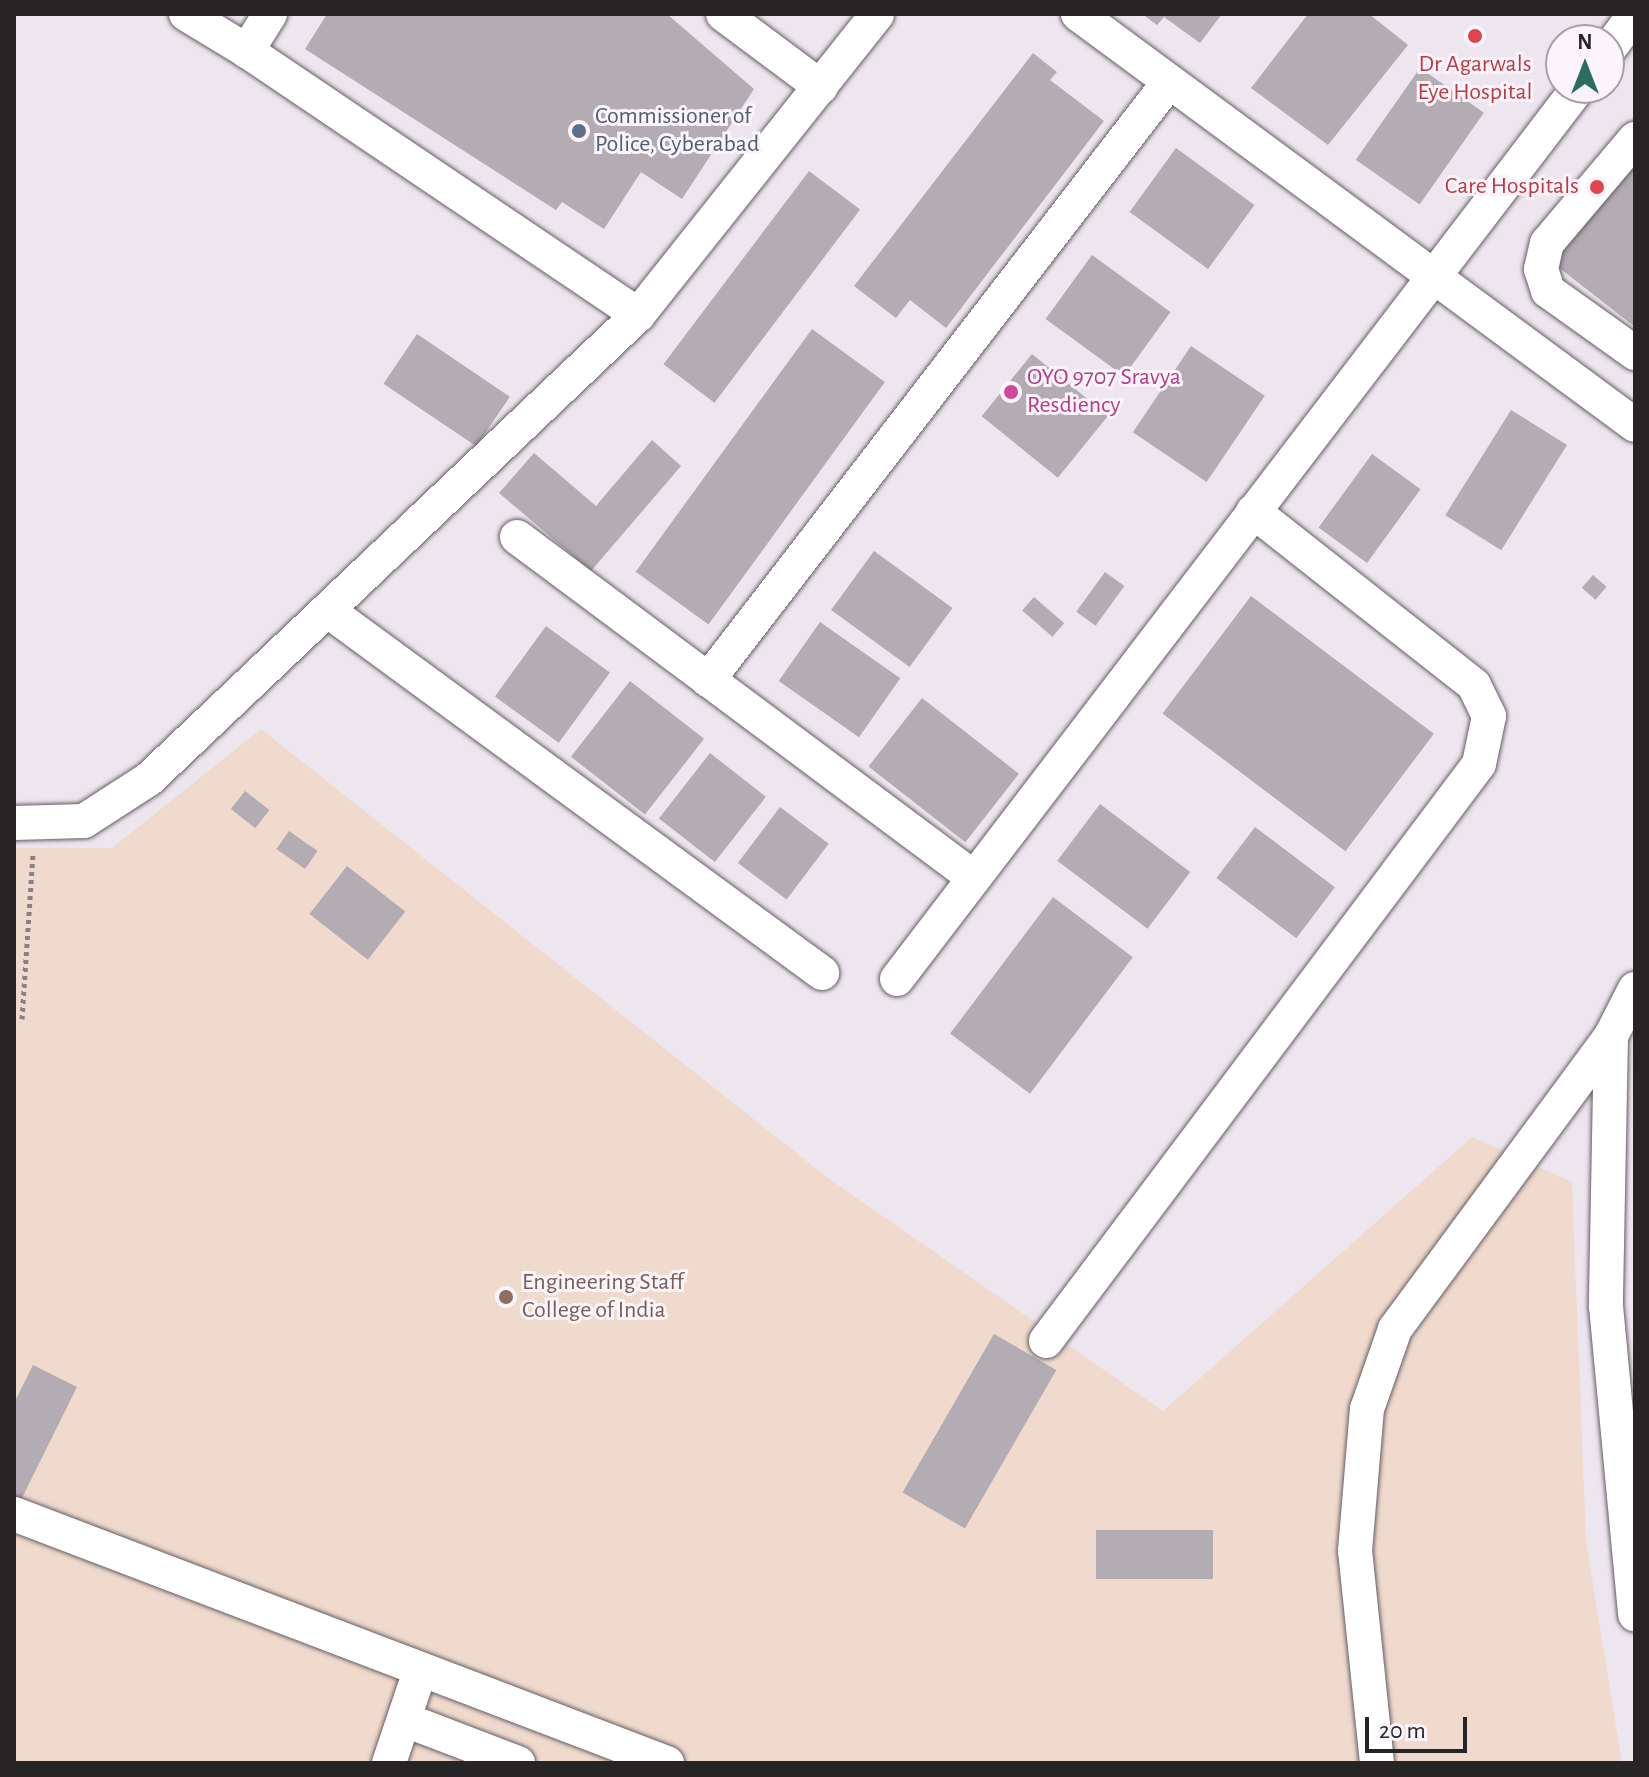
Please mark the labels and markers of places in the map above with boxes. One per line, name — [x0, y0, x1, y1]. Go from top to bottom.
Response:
marker: Dr Agarwals Eye Hospital — [1464, 25, 1486, 47]
place label: Dr Agarwals Eye Hospital — [1417, 51, 1533, 107]
place label: Commissioner of Police, Cyberabad — [595, 103, 759, 159]
marker: Commissioner of Police, Cyberabad — [570, 122, 588, 140]
place label: Care Hospitals — [1445, 173, 1579, 201]
marker: Care Hospitals — [1586, 176, 1608, 198]
place label: OYO 9707 Sravya Resdiency — [1027, 364, 1181, 420]
marker: OYO 9707 Sravya Resdiency — [1002, 383, 1020, 401]
place label: Engineering Staff College of India — [522, 1269, 684, 1325]
marker: Engineering Staff College of India — [497, 1288, 515, 1306]

